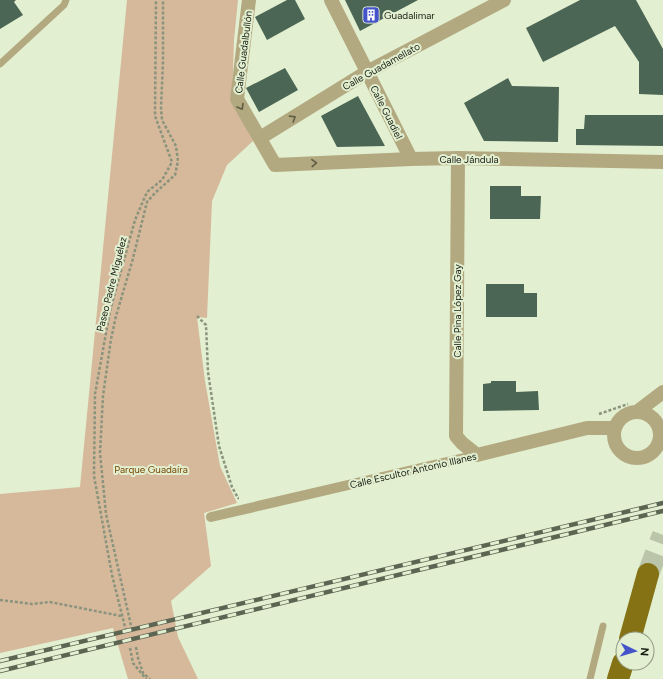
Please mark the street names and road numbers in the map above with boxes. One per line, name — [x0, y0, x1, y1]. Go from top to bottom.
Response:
street label: Calle Guadalbullón — [232, 10, 255, 94]
street label: Calle Guadamellato — [340, 40, 423, 93]
street label: Calle Guadiel — [367, 83, 406, 141]
street label: Calle Jándula — [439, 153, 499, 166]
street label: Paseo Padre Miguélez — [93, 235, 130, 333]
street label: Calle Pina López Gay — [451, 263, 464, 358]
street label: Calle Escultor Antonio Illanes — [348, 449, 478, 491]

